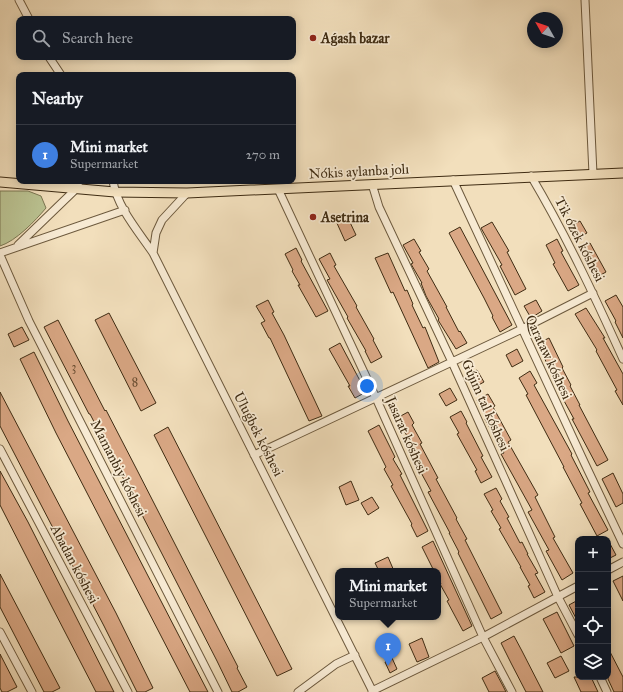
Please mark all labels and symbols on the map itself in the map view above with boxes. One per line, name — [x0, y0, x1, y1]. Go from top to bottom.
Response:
north arrow — [527, 12, 563, 48]
place label: Aǵash bazar — [320, 30, 390, 47]
marker: Aǵash bazar — [308, 33, 318, 43]
street label: Nókis aylanba jolı — [308, 160, 410, 183]
street label: Tik ózek kóshesi — [551, 194, 608, 285]
place label: Asetrina — [320, 209, 370, 226]
marker: Asetrina — [308, 212, 318, 222]
street label: Qarataw kóshesi — [522, 312, 576, 402]
street label: Gújim tal kóshesi — [458, 357, 513, 454]
house number: 3 — [72, 360, 77, 374]
house number: 8 — [132, 375, 138, 389]
your location — [357, 376, 377, 396]
street label: Uluǵbek kóshesi — [230, 389, 287, 479]
street label: Jasarat kóshesi — [380, 392, 431, 477]
street label: Mamanbiy kóshesi — [87, 417, 150, 520]
street label: Abadan kóshesi — [46, 521, 103, 607]
pin: 1 — [375, 633, 401, 666]

